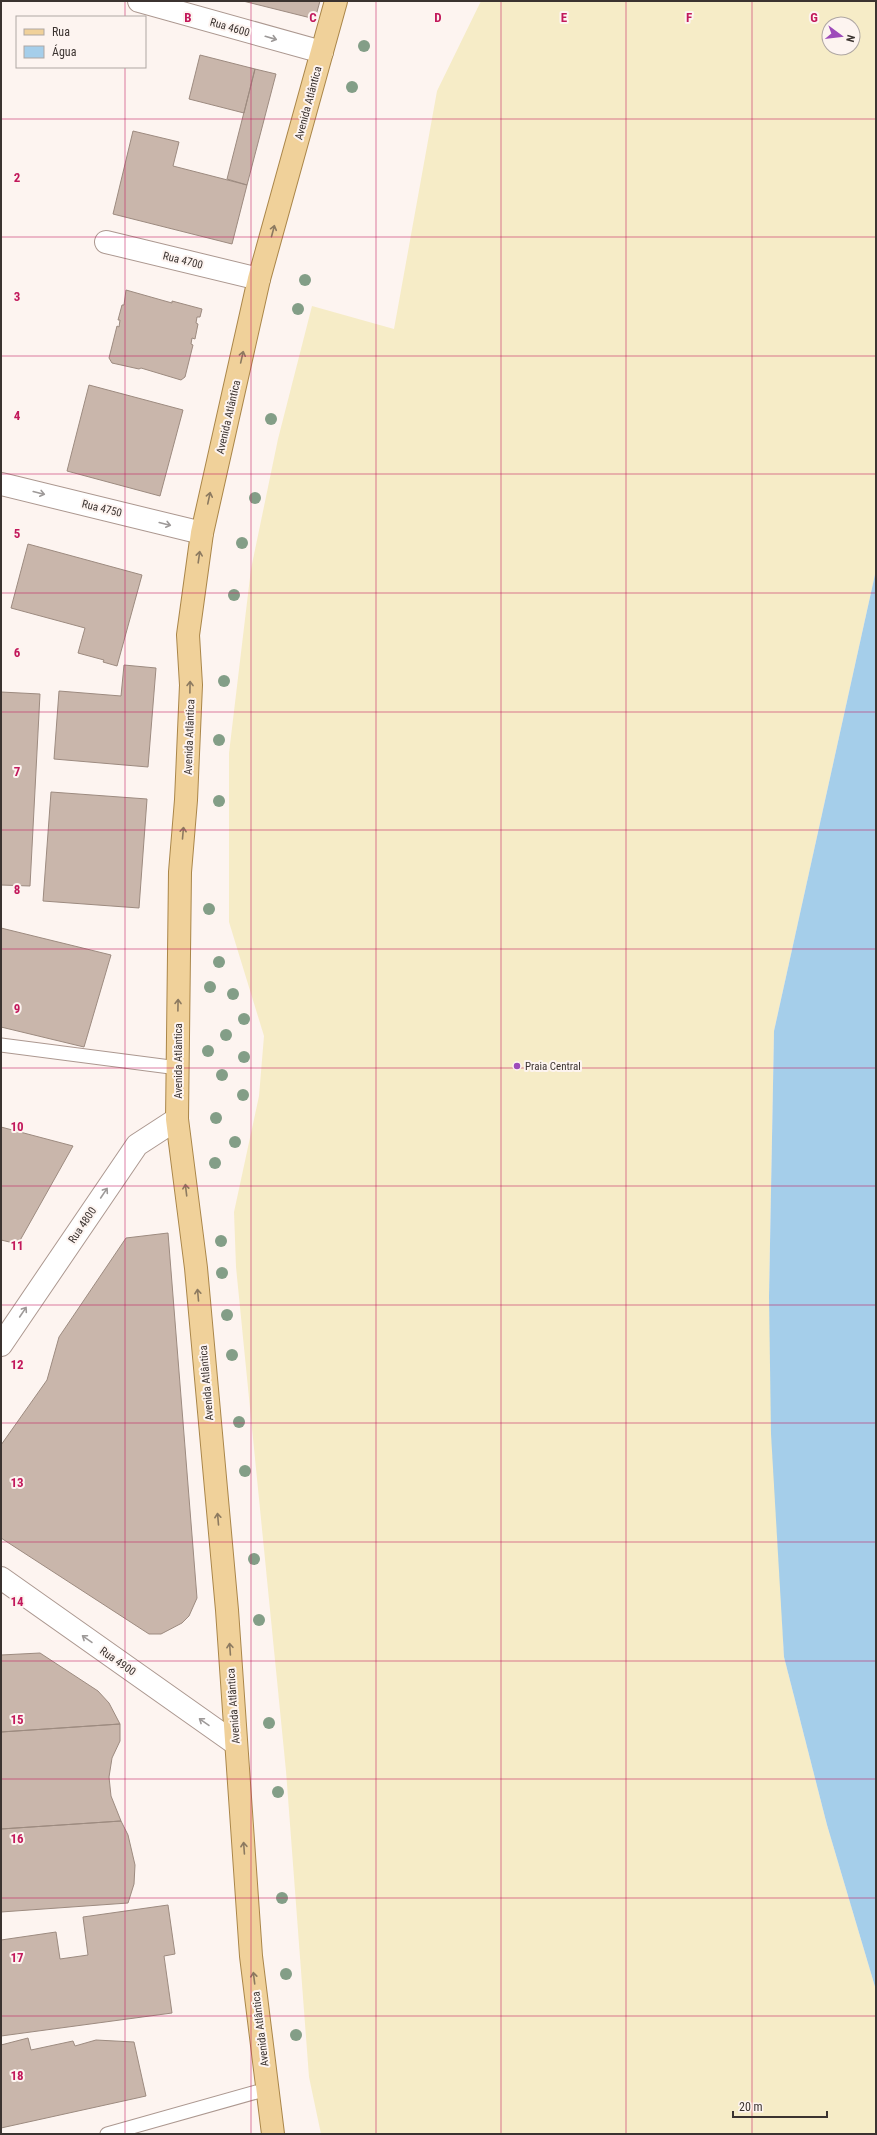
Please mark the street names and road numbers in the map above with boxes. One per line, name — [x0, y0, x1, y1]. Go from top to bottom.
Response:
street label: Rua 4600 — [209, 16, 251, 39]
street label: Avenida Atlântica — [292, 65, 325, 141]
street label: Rua 4700 — [162, 249, 204, 272]
street label: Avenida Atlântica — [214, 379, 243, 455]
street label: Rua 4750 — [81, 497, 123, 520]
street label: Avenida Atlântica — [182, 699, 197, 775]
street label: Avenida Atlântica — [172, 1023, 185, 1099]
street label: Rua 4800 — [66, 1205, 99, 1246]
street label: Avenida Atlântica — [197, 1345, 216, 1421]
street label: Rua 4900 — [97, 1644, 138, 1678]
street label: Avenida Atlântica — [224, 1668, 243, 1744]
street label: Avenida Atlântica — [249, 1991, 272, 2067]

